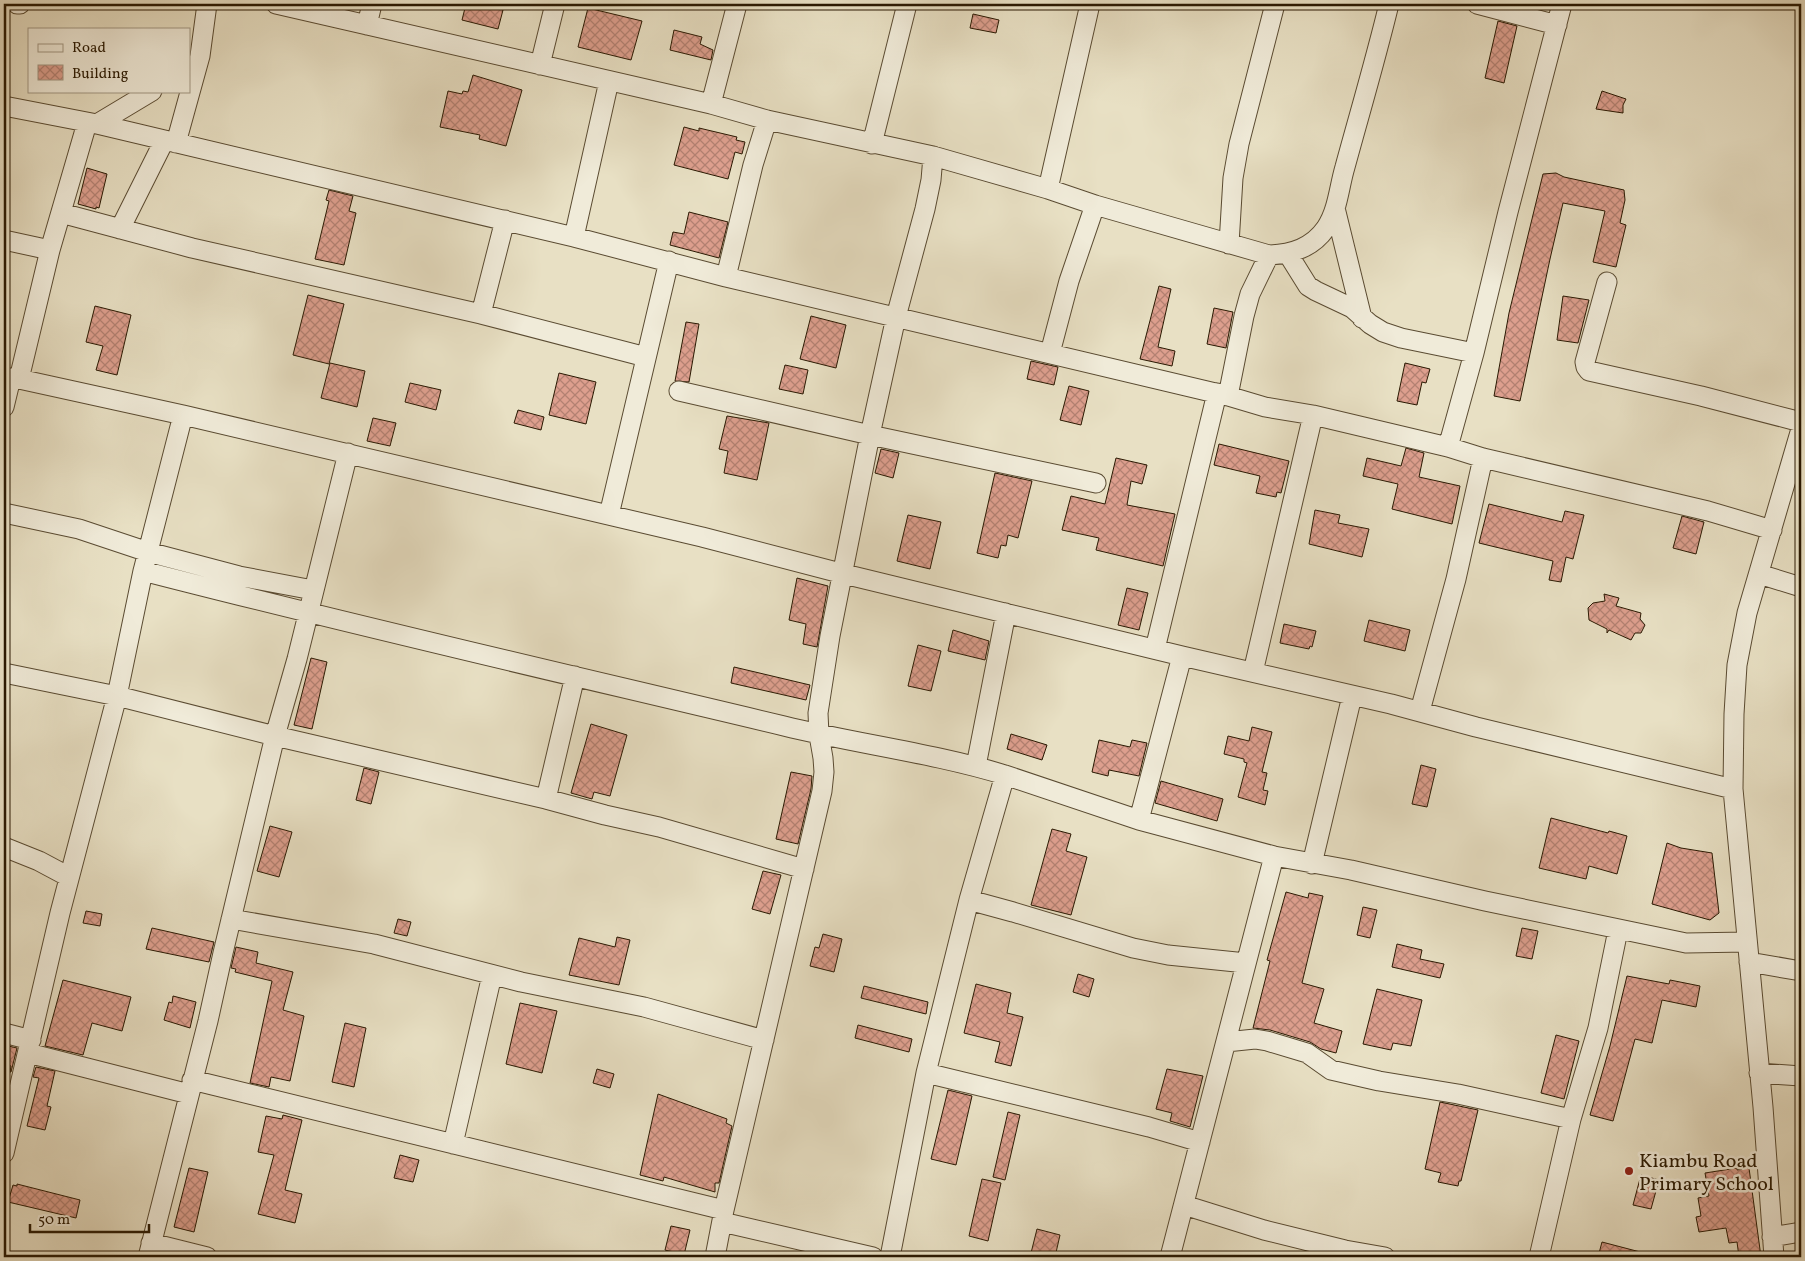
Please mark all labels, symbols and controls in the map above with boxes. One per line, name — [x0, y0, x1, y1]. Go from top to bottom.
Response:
legend — [28, 28, 190, 92]
text: Road — [72, 38, 106, 59]
text: Building — [72, 64, 129, 85]
place label: Kiambu Road Primary School — [1639, 1148, 1774, 1199]
marker: Kiambu Road Primary School — [1623, 1165, 1635, 1177]
scale bar — [30, 1201, 149, 1233]
text: 50 m — [38, 1210, 70, 1231]

